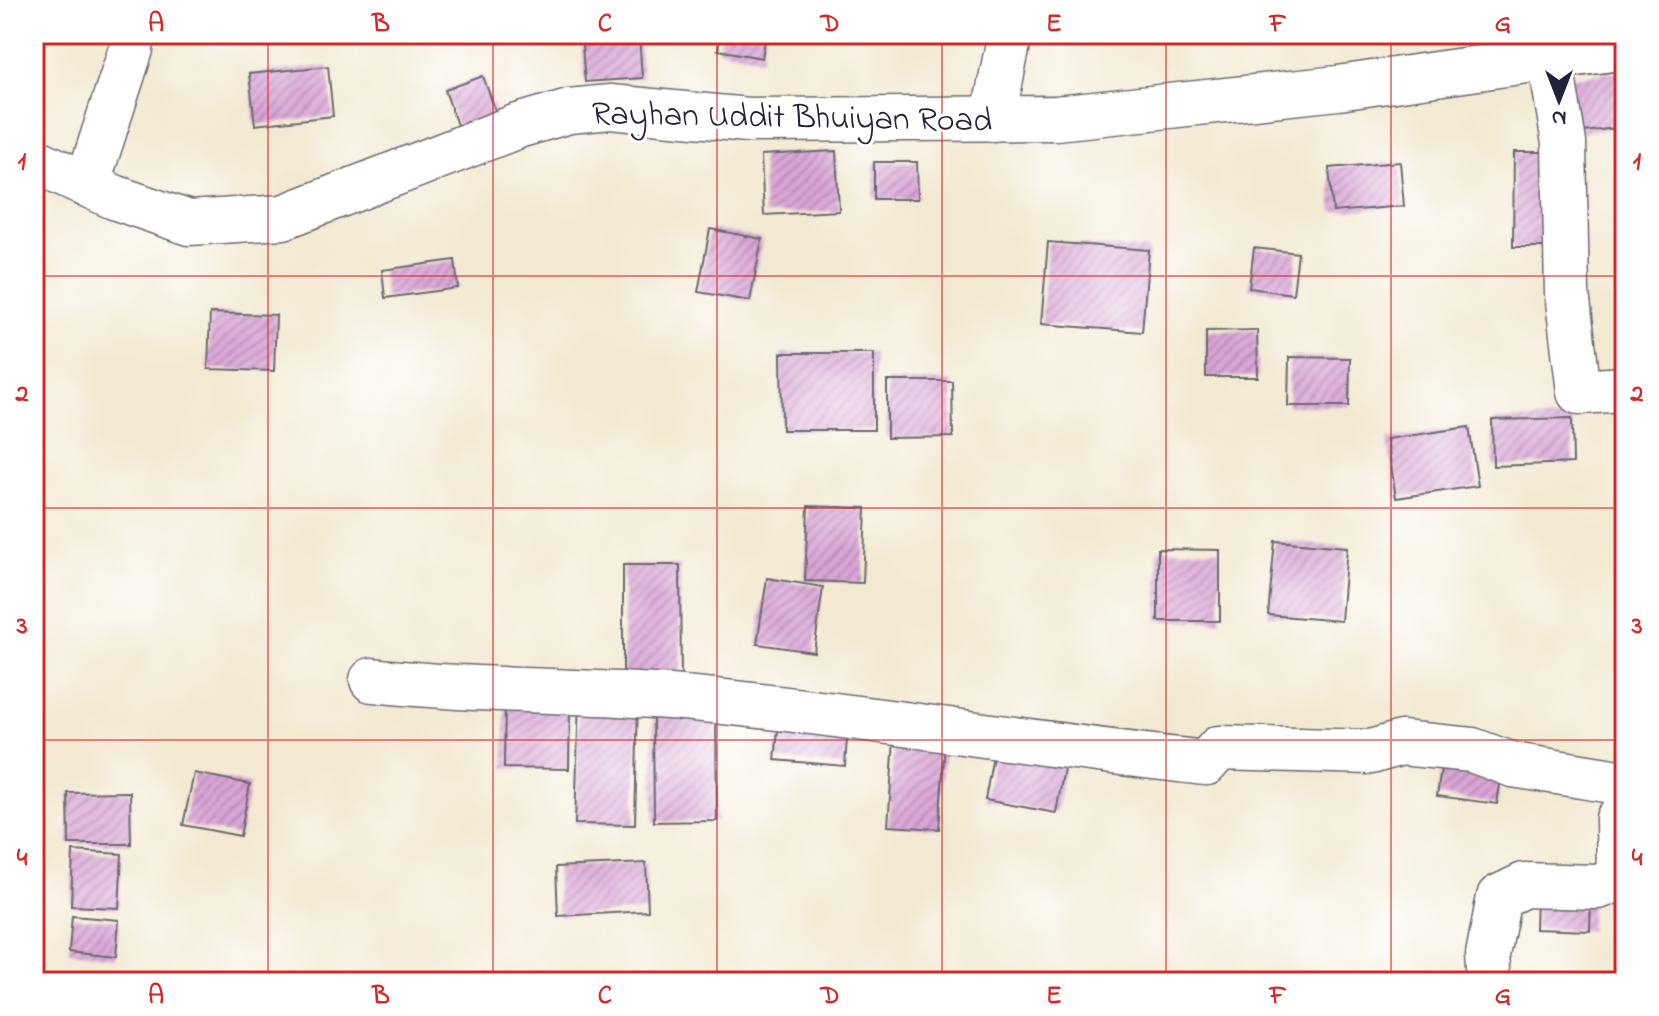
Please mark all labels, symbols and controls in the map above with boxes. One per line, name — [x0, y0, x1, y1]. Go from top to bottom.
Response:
text: A — [148, 6, 164, 44]
text: B — [371, 6, 390, 44]
text: C — [598, 6, 612, 44]
text: D — [819, 6, 840, 44]
text: E — [1046, 6, 1062, 44]
text: F — [1268, 6, 1287, 44]
text: G — [1495, 6, 1511, 44]
north arrow — [1519, 60, 1599, 140]
street label: Rayhan Uddit Bhuiyan Road — [591, 91, 993, 147]
text: N — [1552, 101, 1566, 133]
text: 1 — [18, 144, 27, 182]
text: 1 — [1633, 144, 1642, 182]
text: 2 — [15, 376, 29, 414]
text: 2 — [1630, 376, 1644, 414]
text: 3 — [16, 608, 28, 646]
text: 3 — [1631, 608, 1643, 646]
text: 4 — [17, 840, 28, 878]
text: 4 — [1632, 840, 1643, 878]
text: A — [148, 978, 164, 1016]
text: B — [371, 978, 390, 1016]
text: C — [598, 978, 612, 1016]
text: D — [819, 978, 840, 1016]
text: E — [1046, 978, 1062, 1016]
text: F — [1268, 978, 1287, 1016]
text: G — [1495, 978, 1511, 1016]

